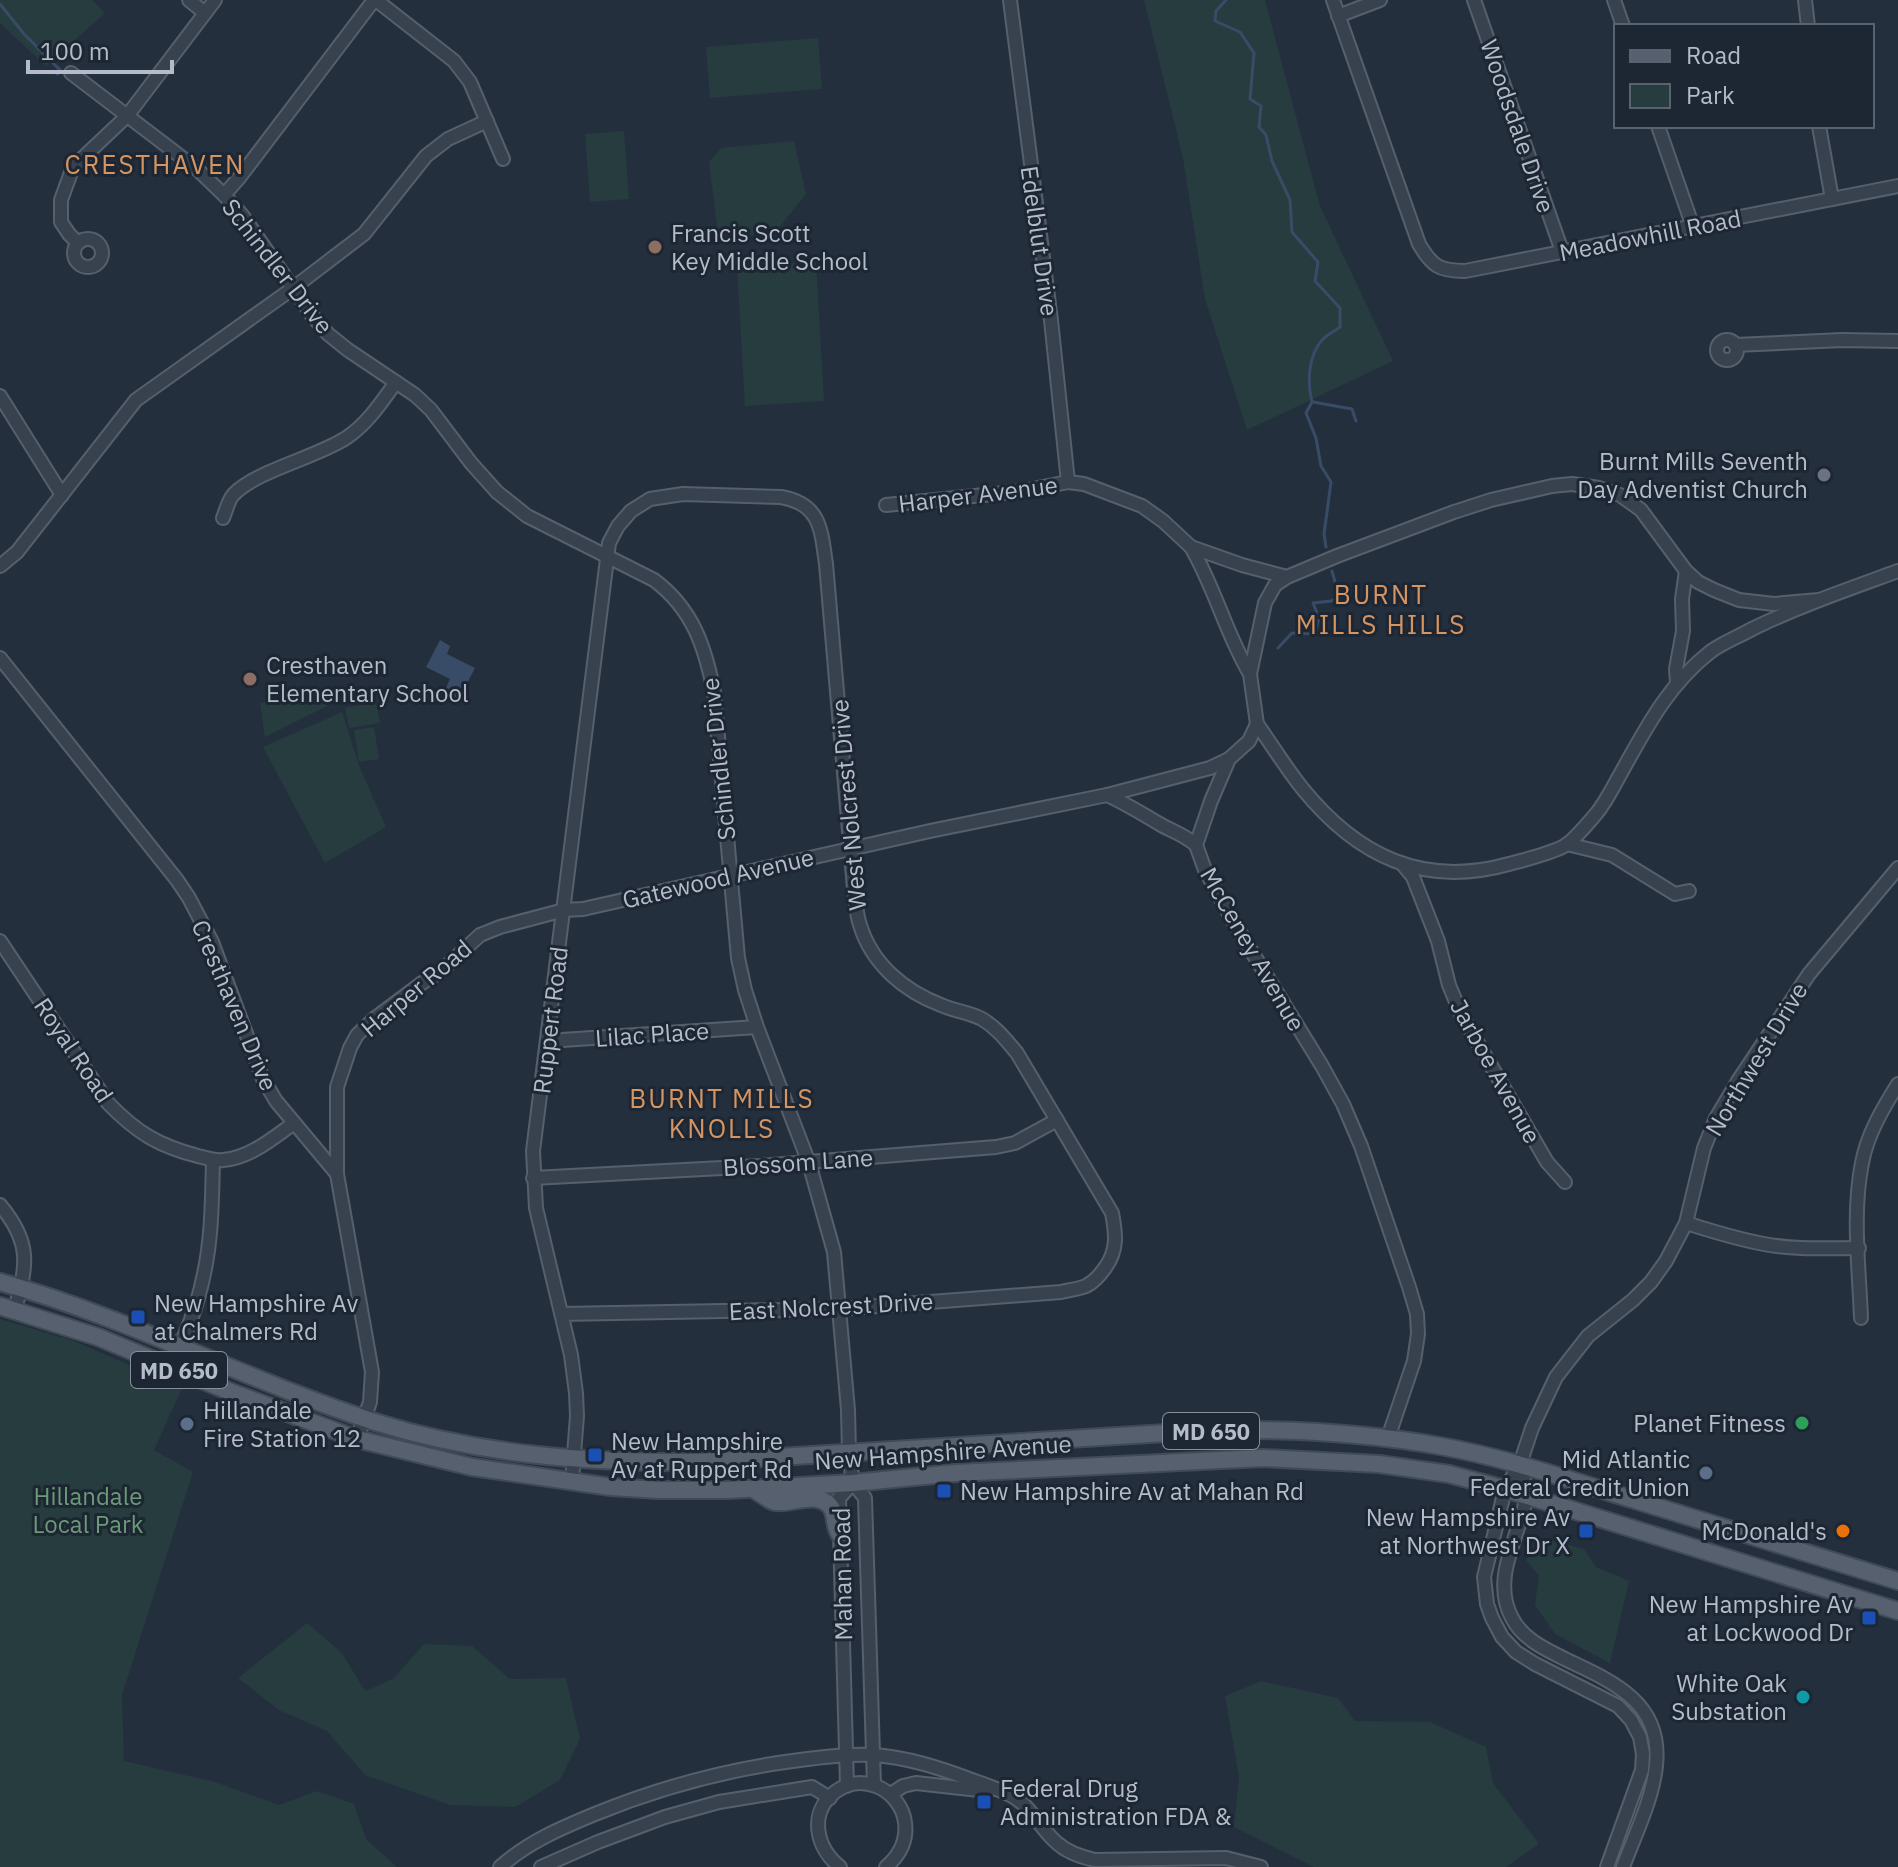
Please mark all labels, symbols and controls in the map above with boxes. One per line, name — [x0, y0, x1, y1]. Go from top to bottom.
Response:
scale bar — [28, 24, 172, 74]
legend — [1614, 24, 1874, 128]
text: 100 m — [40, 35, 110, 67]
street label: Woodsdale Drive — [1473, 35, 1563, 217]
text: Road — [1686, 39, 1741, 71]
text: Park — [1686, 79, 1735, 111]
district label: CRESTHAVEN — [65, 147, 245, 181]
street label: Edelblut Drive — [1014, 164, 1066, 318]
street label: Schindler Drive — [215, 192, 341, 340]
street label: Meadowhill Road — [1556, 202, 1744, 268]
place label: Francis Scott Key Middle School — [671, 217, 868, 277]
marker: Francis Scott Key Middle School — [646, 238, 664, 256]
place label: Burnt Mills Seventh Day Adventist Church — [1577, 445, 1808, 505]
marker: Burnt Mills Seventh Day Adventist Church — [1815, 466, 1833, 484]
street label: Harper Avenue — [896, 468, 1060, 520]
district label: BURNT MILLS HILLS — [1296, 577, 1466, 641]
place label: Cresthaven Elementary School — [266, 649, 468, 709]
marker: Cresthaven Elementary School — [241, 670, 259, 688]
street label: Schindler Drive — [694, 676, 742, 842]
street label: West Nolcrest Drive — [823, 698, 873, 912]
street label: Gatewood Avenue — [619, 840, 817, 916]
street label: McCeney Avenue — [1193, 861, 1313, 1037]
street label: Cresthaven Drive — [185, 915, 285, 1095]
street label: Harper Road — [354, 932, 478, 1044]
street label: Ruppert Road — [525, 945, 575, 1095]
street label: Northwest Drive — [1697, 976, 1815, 1142]
street label: Royal Road — [27, 991, 121, 1109]
street label: Jarboe Avenue — [1443, 993, 1549, 1149]
street label: Lilac Place — [594, 1014, 710, 1054]
district label: BURNT MILLS KNOLLS — [629, 1081, 815, 1145]
street label: Blossom Lane — [722, 1141, 874, 1183]
street label: East Nolcrest Drive — [728, 1285, 934, 1327]
place label: New Hampshire Av at Chalmers Rd — [154, 1287, 359, 1347]
marker: New Hampshire Av at Chalmers Rd — [129, 1308, 147, 1326]
road number: MD 650 — [131, 1352, 227, 1388]
place label: Hillandale Fire Station 12 — [203, 1394, 361, 1454]
place label: Planet Fitness — [1633, 1407, 1786, 1439]
road number: MD 650 — [1163, 1413, 1259, 1449]
marker: Planet Fitness — [1793, 1414, 1811, 1432]
marker: Hillandale Fire Station 12 — [178, 1415, 196, 1433]
place label: New Hampshire Av at Ruppert Rd — [611, 1425, 792, 1485]
street label: New Hampshire Avenue — [813, 1427, 1073, 1477]
place label: Mid Atlantic Federal Credit Union — [1469, 1443, 1690, 1503]
marker: New Hampshire Av at Ruppert Rd — [586, 1446, 604, 1464]
marker: Mid Atlantic Federal Credit Union — [1697, 1464, 1715, 1482]
place label: New Hampshire Av at Mahan Rd — [960, 1475, 1304, 1507]
park label: Hillandale Local Park — [33, 1480, 144, 1540]
marker: New Hampshire Av at Mahan Rd — [935, 1482, 953, 1500]
place label: New Hampshire Av at Northwest Dr X — [1366, 1501, 1570, 1561]
street label: Mahan Road — [825, 1507, 859, 1641]
place label: McDonald's — [1702, 1515, 1827, 1547]
marker: New Hampshire Av at Northwest Dr X — [1577, 1522, 1595, 1540]
marker: McDonald's — [1834, 1522, 1852, 1540]
place label: New Hampshire Av at Lockwood Dr — [1649, 1588, 1853, 1648]
marker: New Hampshire Av at Lockwood Dr — [1860, 1609, 1878, 1627]
place label: White Oak Substation — [1671, 1667, 1787, 1727]
marker: White Oak Substation — [1794, 1688, 1812, 1706]
place label: Federal Drug Administration FDA & — [1000, 1772, 1232, 1832]
marker: Federal Drug Administration FDA & — [975, 1793, 993, 1811]

